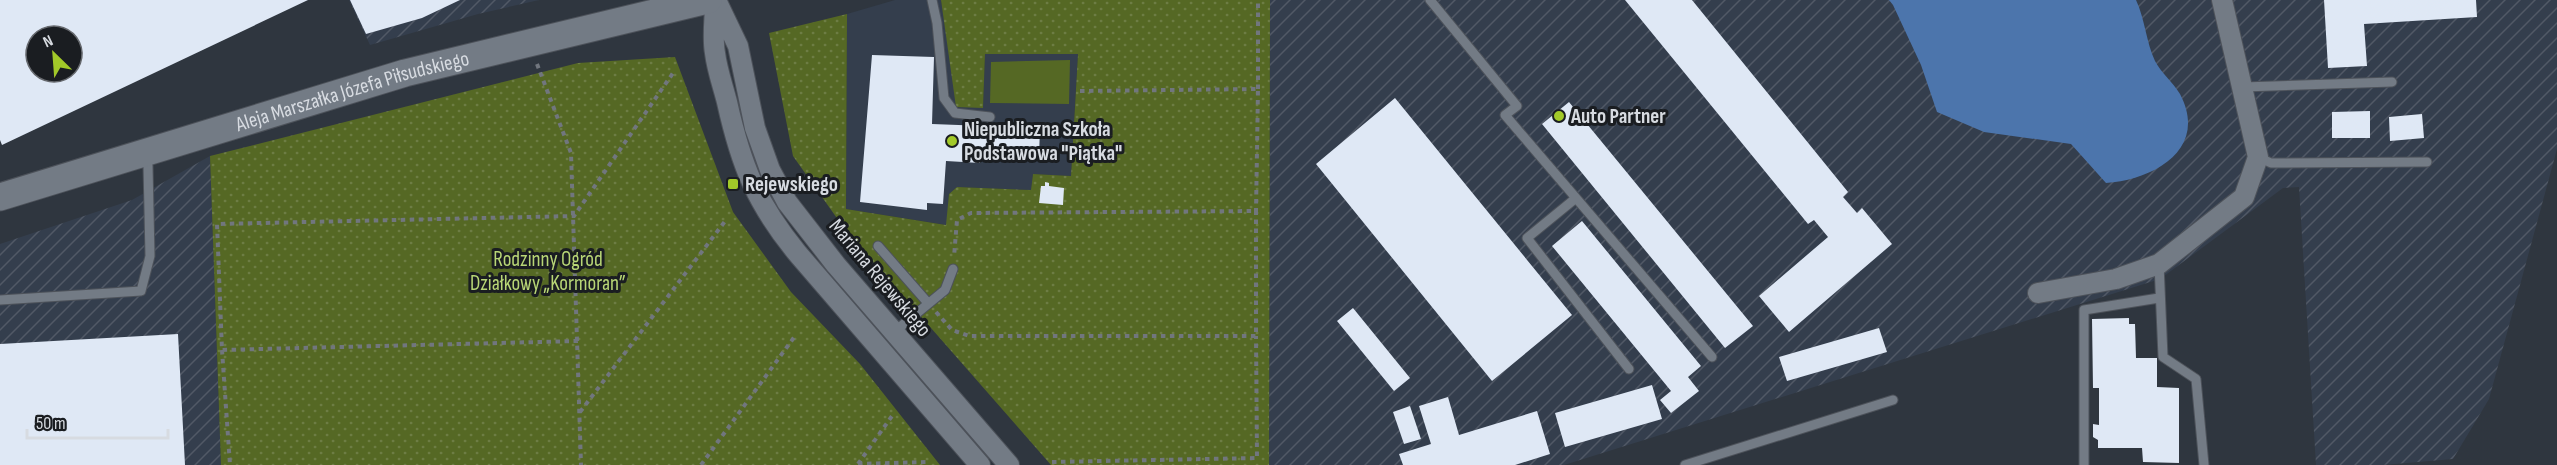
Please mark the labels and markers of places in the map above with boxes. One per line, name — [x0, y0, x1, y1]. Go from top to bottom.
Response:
place label: Auto Partner — [1570, 104, 1666, 129]
marker: Auto Partner — [1552, 109, 1566, 123]
place label: Niepubliczna Szkoła Podstawowa "Piątka" — [964, 117, 1122, 166]
marker: Niepubliczna Szkoła Podstawowa "Piątka" — [945, 134, 959, 148]
place label: Rejewskiego — [745, 172, 838, 197]
marker: Rejewskiego — [726, 177, 740, 191]

